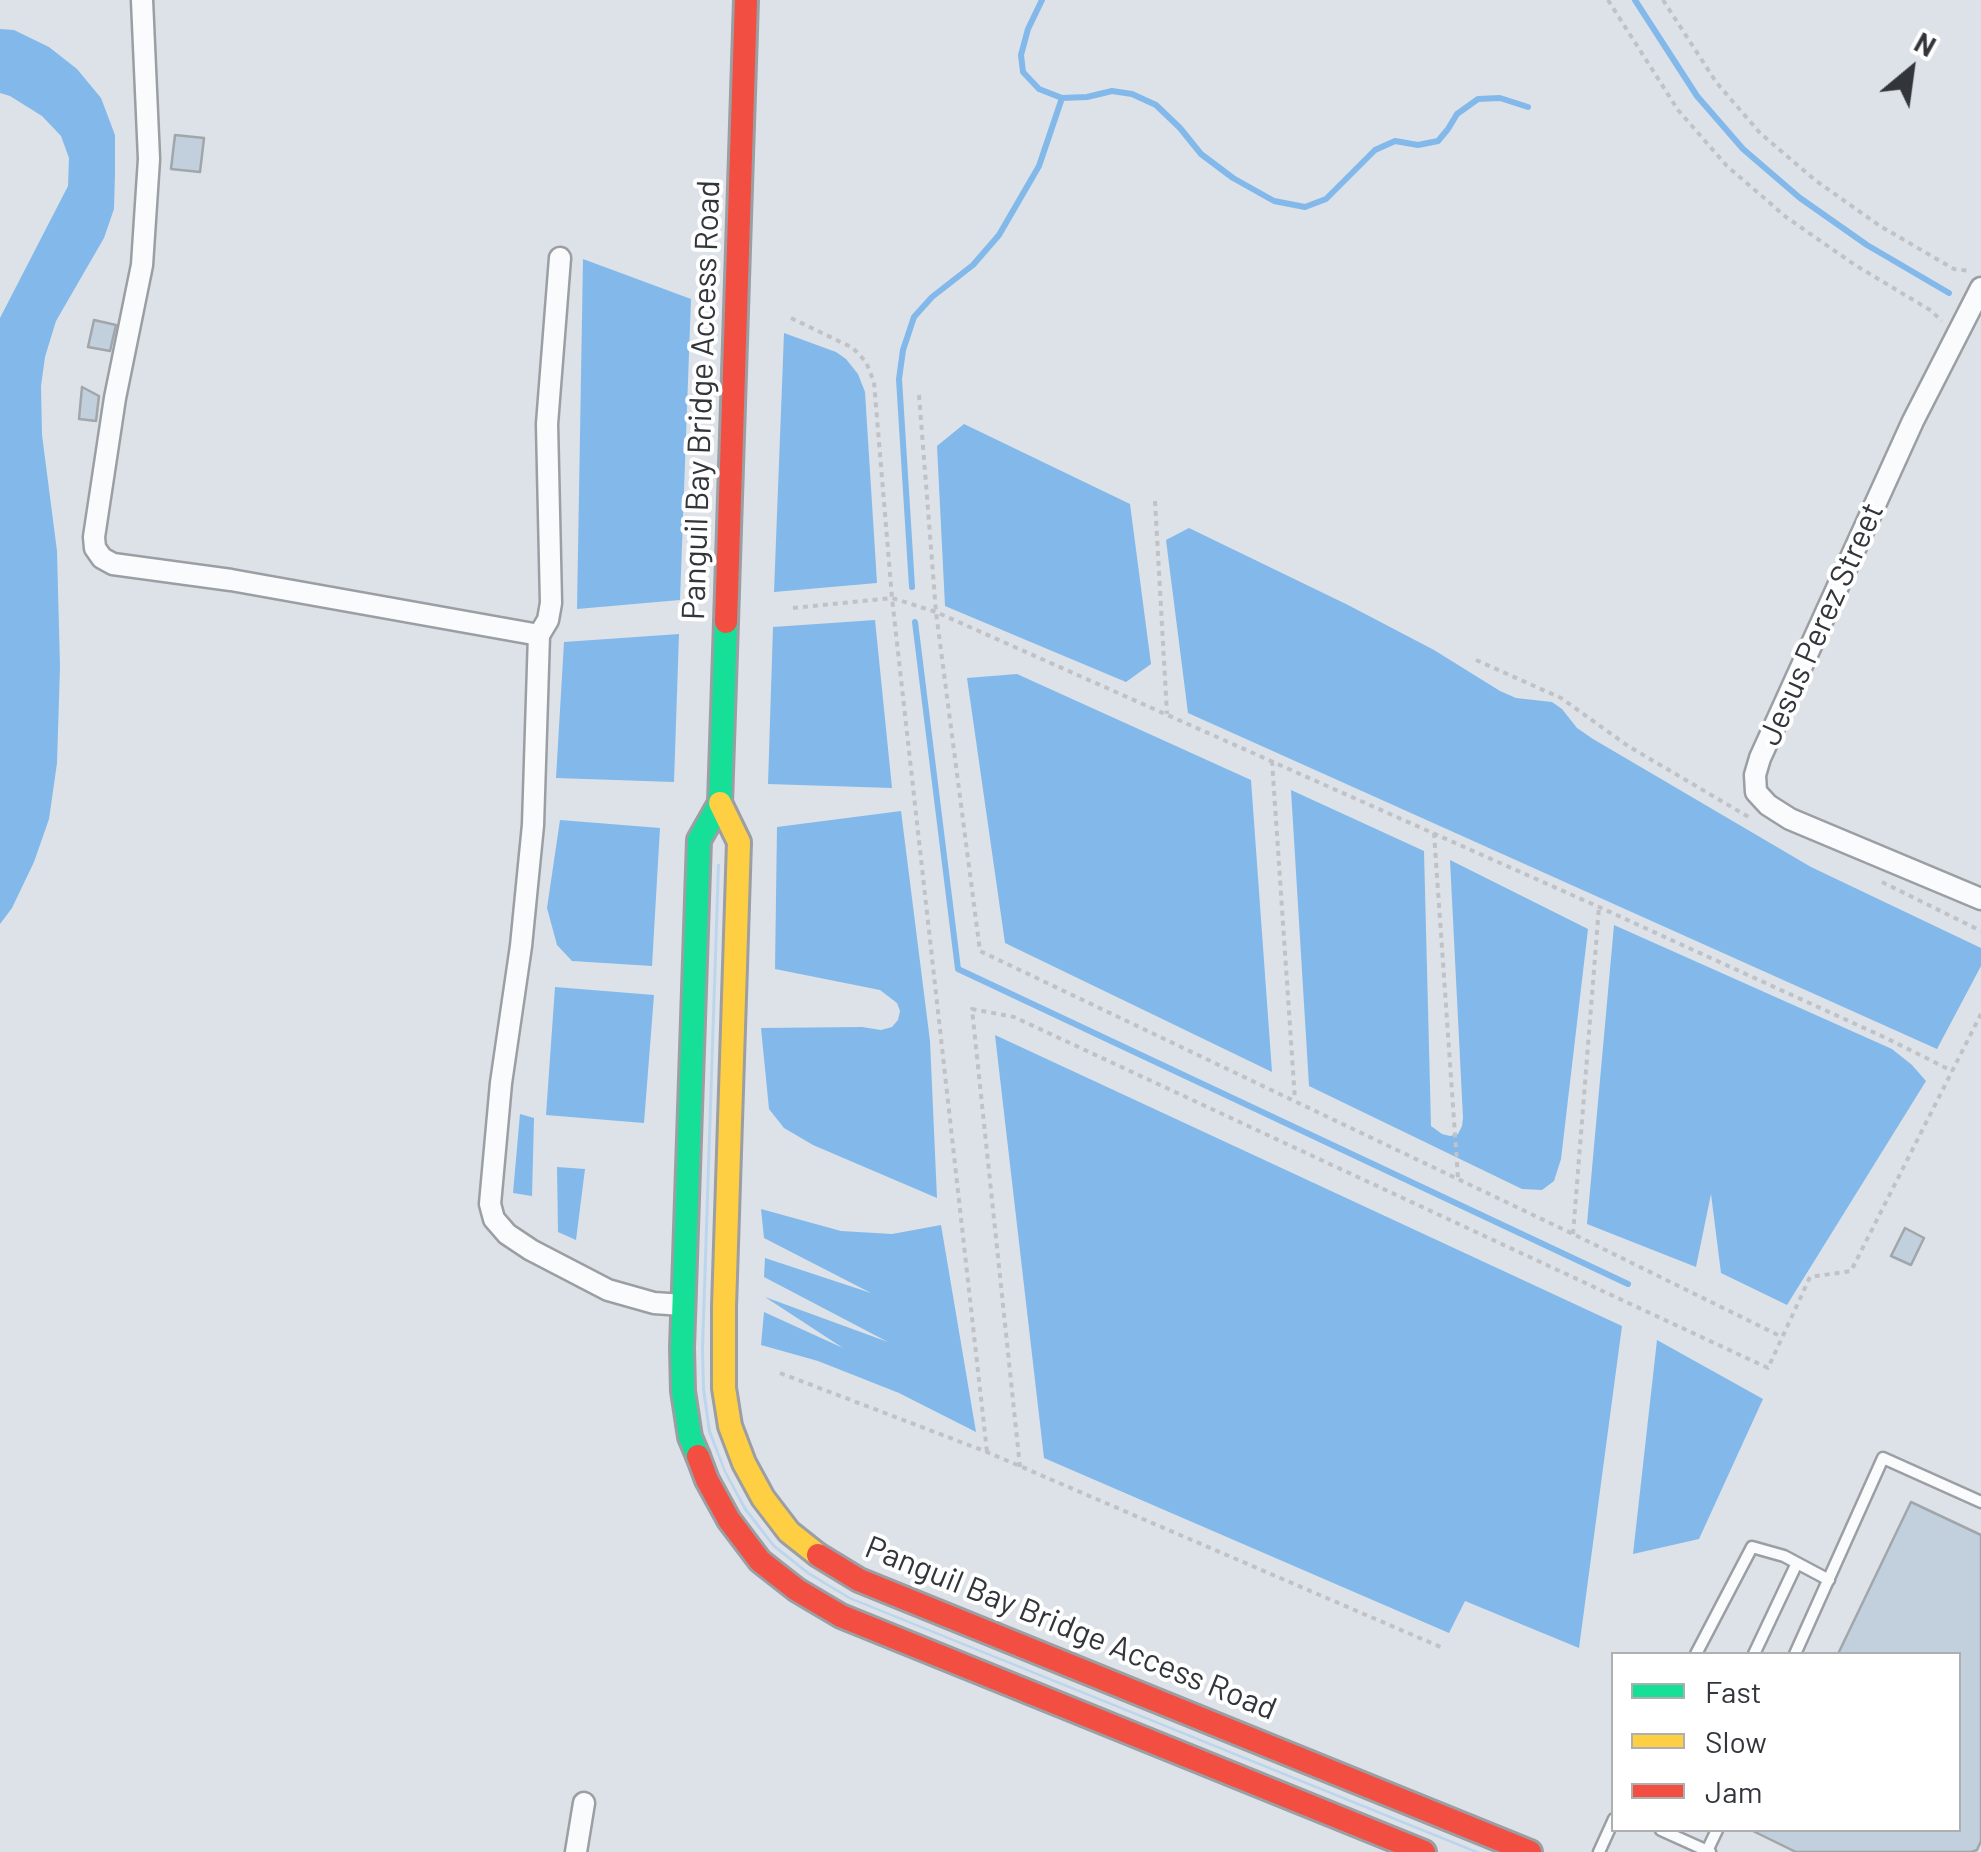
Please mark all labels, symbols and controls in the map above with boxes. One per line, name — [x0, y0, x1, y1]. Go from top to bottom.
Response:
north arrow — [1861, 20, 1961, 120]
text: N — [1909, 24, 1942, 63]
street label: Panguil Bay Bridge Access Road — [674, 179, 728, 621]
street label: Jesus Perez Street — [1750, 497, 1892, 751]
street label: Panguil Bay Bridge Access Road — [860, 1528, 1282, 1728]
legend — [1611, 1652, 1961, 1832]
text: Fast — [1705, 1673, 1762, 1709]
text: Slow — [1705, 1723, 1767, 1759]
text: Jam — [1705, 1773, 1762, 1809]

